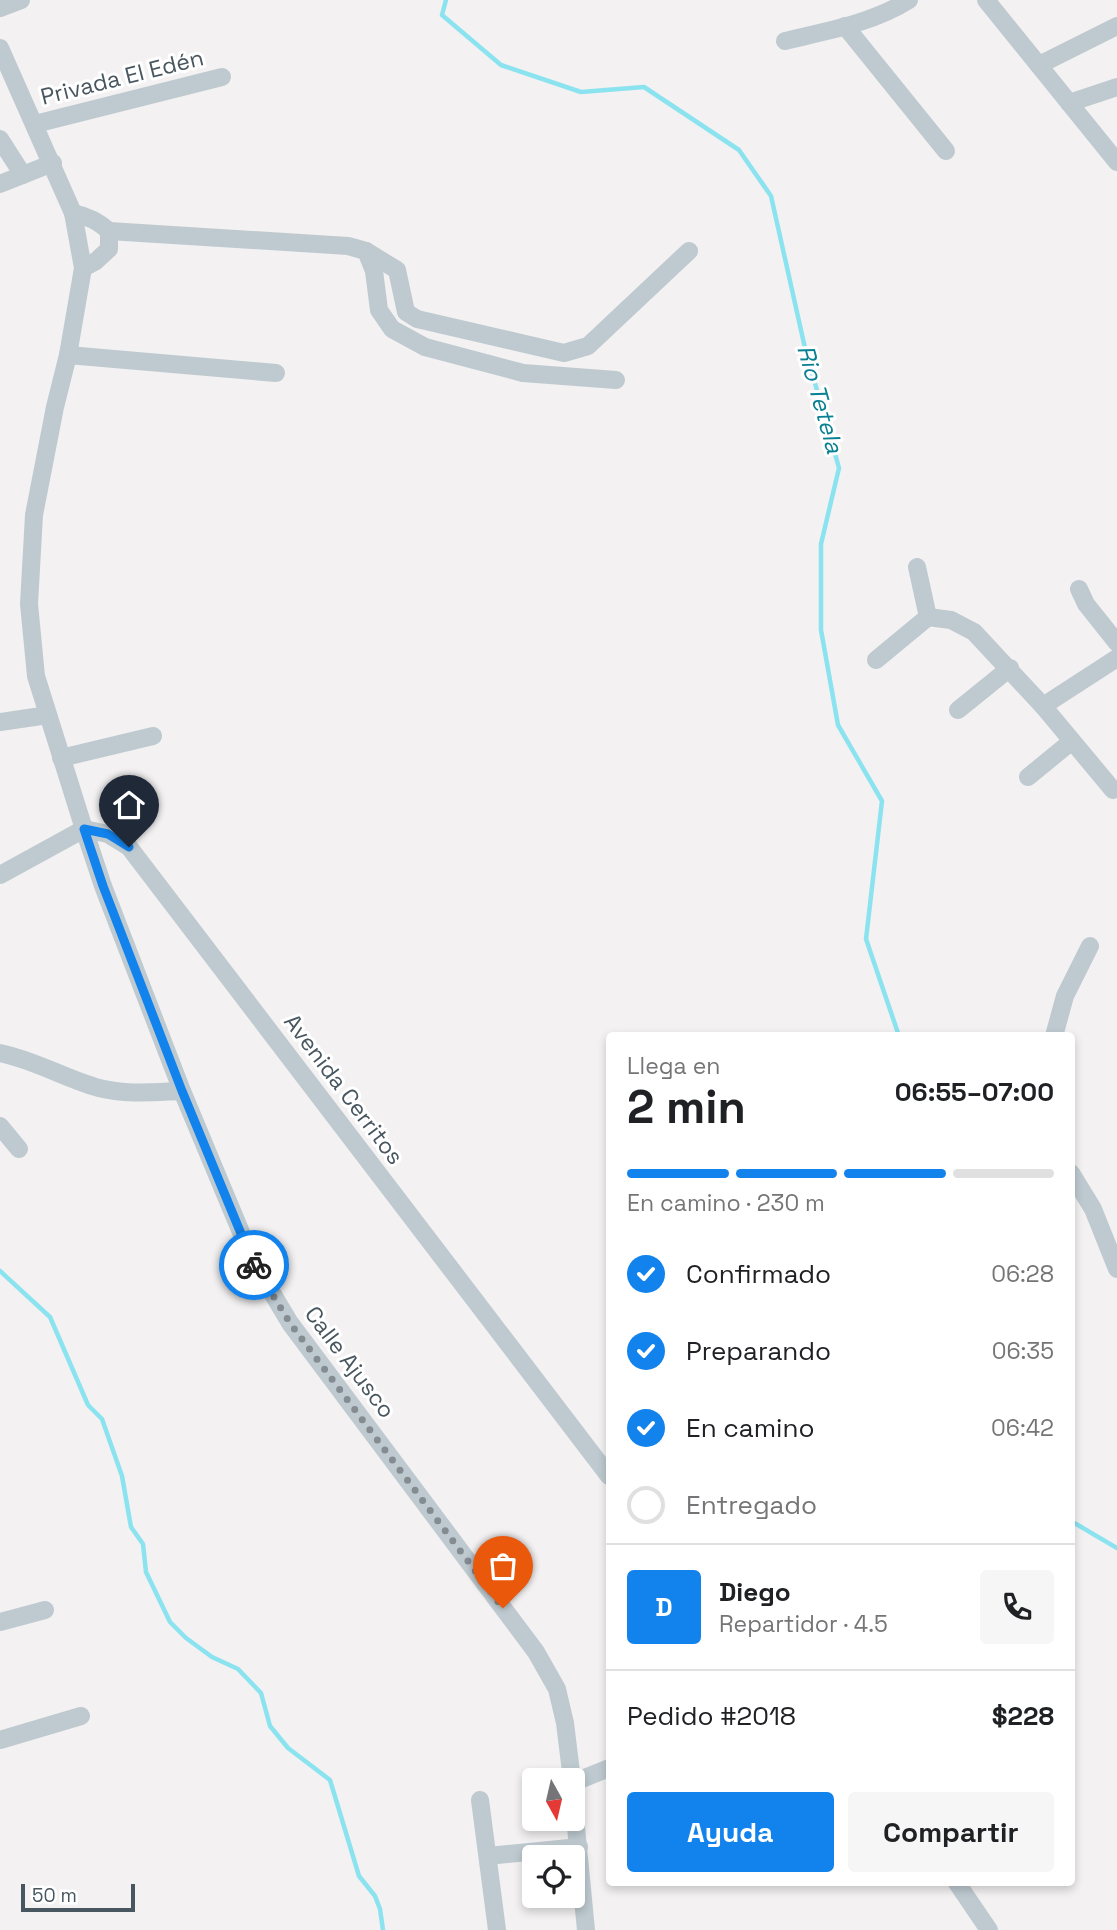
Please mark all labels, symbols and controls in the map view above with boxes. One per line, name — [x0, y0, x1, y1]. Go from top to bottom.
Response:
street label: Privada El Edén — [37, 42, 207, 112]
water label: Rio Tetela — [790, 341, 851, 457]
pin — [99, 775, 159, 847]
icon: home — [110, 786, 148, 824]
street label: Avenida Cerritos — [278, 1008, 410, 1170]
text: Llega en — [627, 1051, 720, 1081]
text: 06:55–07:00 — [895, 1075, 1054, 1109]
text: 2 min — [627, 1078, 746, 1136]
text: En camino · 230 m — [627, 1188, 825, 1218]
courier — [219, 1230, 289, 1300]
icon: bike — [235, 1246, 273, 1284]
icon: check — [627, 1255, 665, 1293]
text: Confirmado — [686, 1257, 831, 1291]
text: 06:28 — [991, 1259, 1054, 1289]
street label: Calle Ajusco — [298, 1300, 402, 1424]
icon: check — [627, 1332, 665, 1370]
text: Preparando — [686, 1334, 831, 1368]
text: 06:35 — [992, 1336, 1054, 1366]
icon: check — [627, 1409, 665, 1447]
text: En camino — [686, 1411, 815, 1445]
text: 06:42 — [991, 1413, 1054, 1443]
text: Entregado — [686, 1488, 817, 1522]
pin — [473, 1536, 533, 1608]
icon: bag — [484, 1547, 522, 1585]
button: phone — [980, 1570, 1054, 1644]
text: Diego — [719, 1575, 791, 1609]
text: D — [655, 1590, 673, 1624]
text: Repartidor · 4.5 — [719, 1609, 888, 1639]
text: Pedido #2018 — [627, 1699, 796, 1733]
text: $228 — [992, 1699, 1054, 1733]
north arrow — [522, 1768, 584, 1830]
map controls — [522, 1768, 585, 1908]
button: Ayuda — [627, 1792, 834, 1872]
button: Compartir — [848, 1792, 1054, 1872]
button: locate — [522, 1845, 585, 1908]
scale bar — [21, 1881, 135, 1913]
text: 50 m — [32, 1883, 77, 1908]

